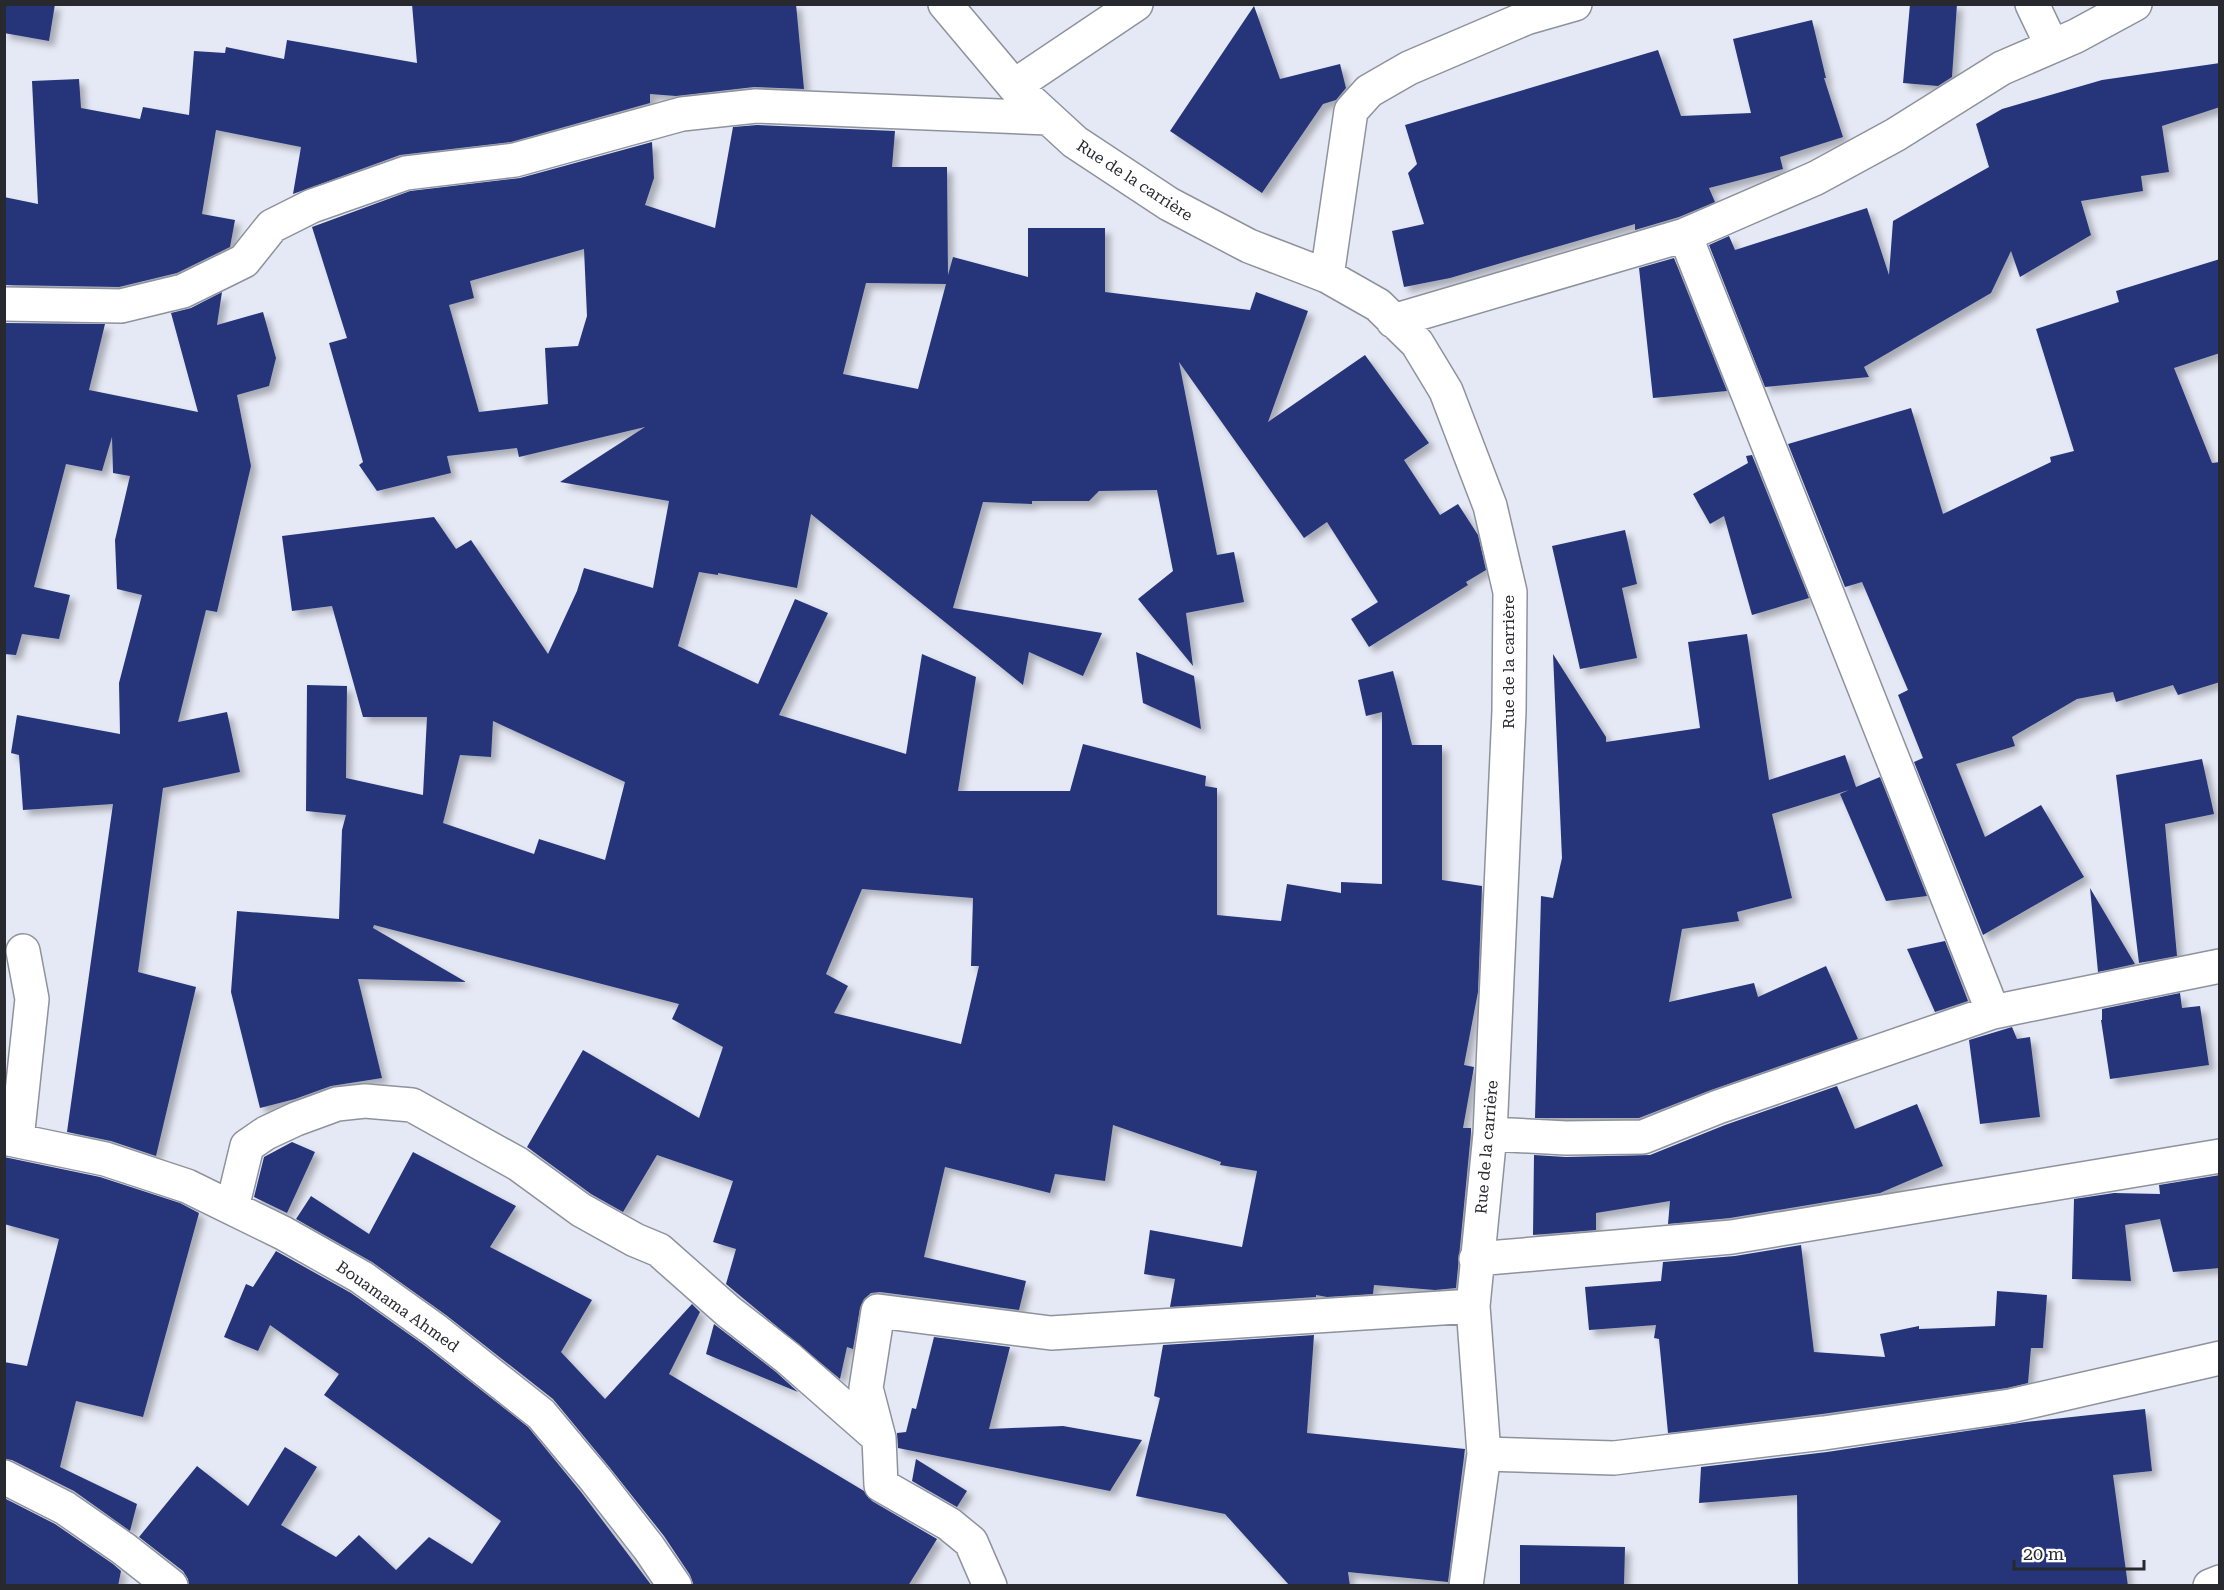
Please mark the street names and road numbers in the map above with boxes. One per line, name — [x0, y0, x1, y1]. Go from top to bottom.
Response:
street label: Rue de la carrière — [1073, 136, 1196, 225]
street label: Rue de la carrière — [1499, 595, 1518, 729]
street label: Rue de la carrière — [1471, 1079, 1502, 1215]
street label: Bouamama Ahmed — [333, 1257, 463, 1356]

